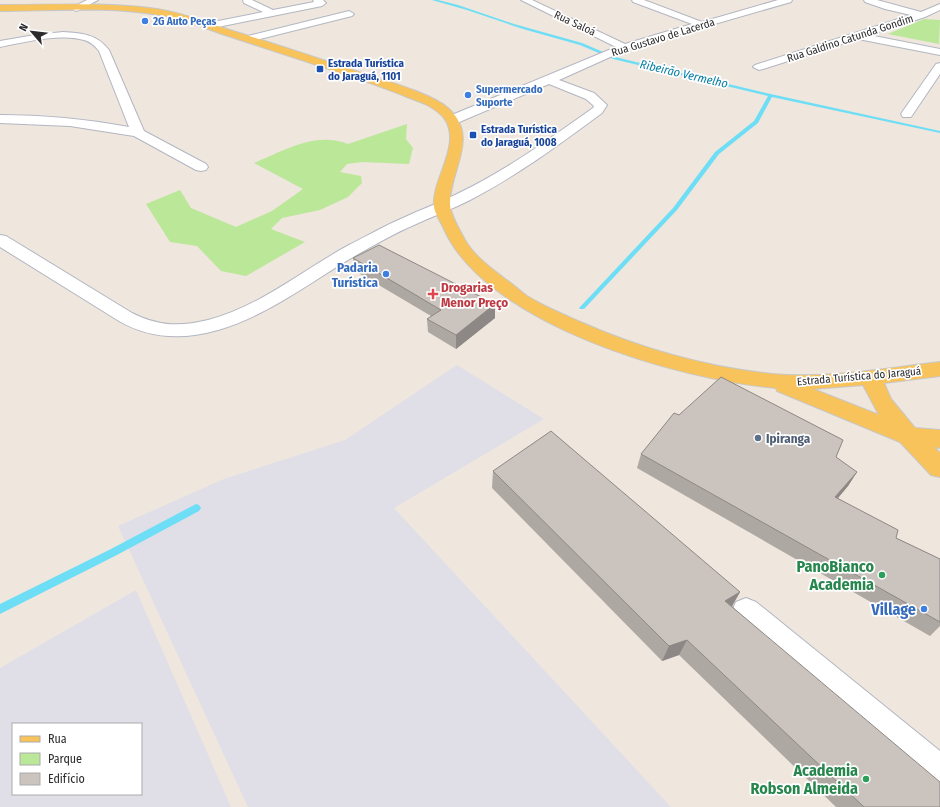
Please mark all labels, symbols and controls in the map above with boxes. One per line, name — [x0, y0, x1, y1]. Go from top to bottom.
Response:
street label: Rua Saloá — [552, 8, 598, 39]
north arrow — [12, 12, 52, 52]
street label: Rua Galdino Catunda Gondim — [785, 12, 915, 65]
place label: 2G Auto Peças — [152, 15, 217, 28]
marker: 2G Auto Peças — [140, 16, 150, 26]
street label: Rua Gustavo de Lacerda — [610, 16, 716, 59]
text: N — [16, 22, 31, 34]
place label: Estrada Turística do Jaraguá, 1101 — [328, 57, 405, 83]
water label: Ribeirão Vermelho — [639, 57, 729, 91]
marker: Estrada Turística do Jaraguá, 1101 — [315, 64, 325, 74]
place label: Supermercado Suporte — [476, 83, 543, 109]
marker: Supermercado Suporte — [463, 90, 473, 100]
place label: Estrada Turística do Jaraguá, 1008 — [481, 123, 558, 149]
marker: Estrada Turística do Jaraguá, 1008 — [468, 130, 478, 140]
place label: Padaria Turística — [332, 260, 379, 290]
marker: Padaria Turística — [381, 269, 391, 279]
place label: Drogarias Menor Preço — [441, 280, 508, 311]
marker: Drogarias Menor Preço — [428, 289, 438, 299]
street label: Estrada Turística do Jaraguá — [796, 365, 922, 388]
place label: Ipiranga — [766, 431, 811, 446]
marker: Ipiranga — [753, 433, 763, 443]
place label: PanoBianco Academia — [797, 557, 874, 594]
marker: PanoBianco Academia — [877, 570, 887, 580]
place label: Village — [870, 600, 916, 619]
marker: Village — [919, 604, 929, 614]
legend — [12, 723, 142, 795]
text: Rua — [48, 732, 67, 746]
text: Parque — [48, 752, 82, 766]
place label: Academia Robson Almeida — [751, 761, 858, 798]
text: Edifício — [48, 772, 85, 786]
marker: Academia Robson Almeida — [861, 774, 871, 784]

